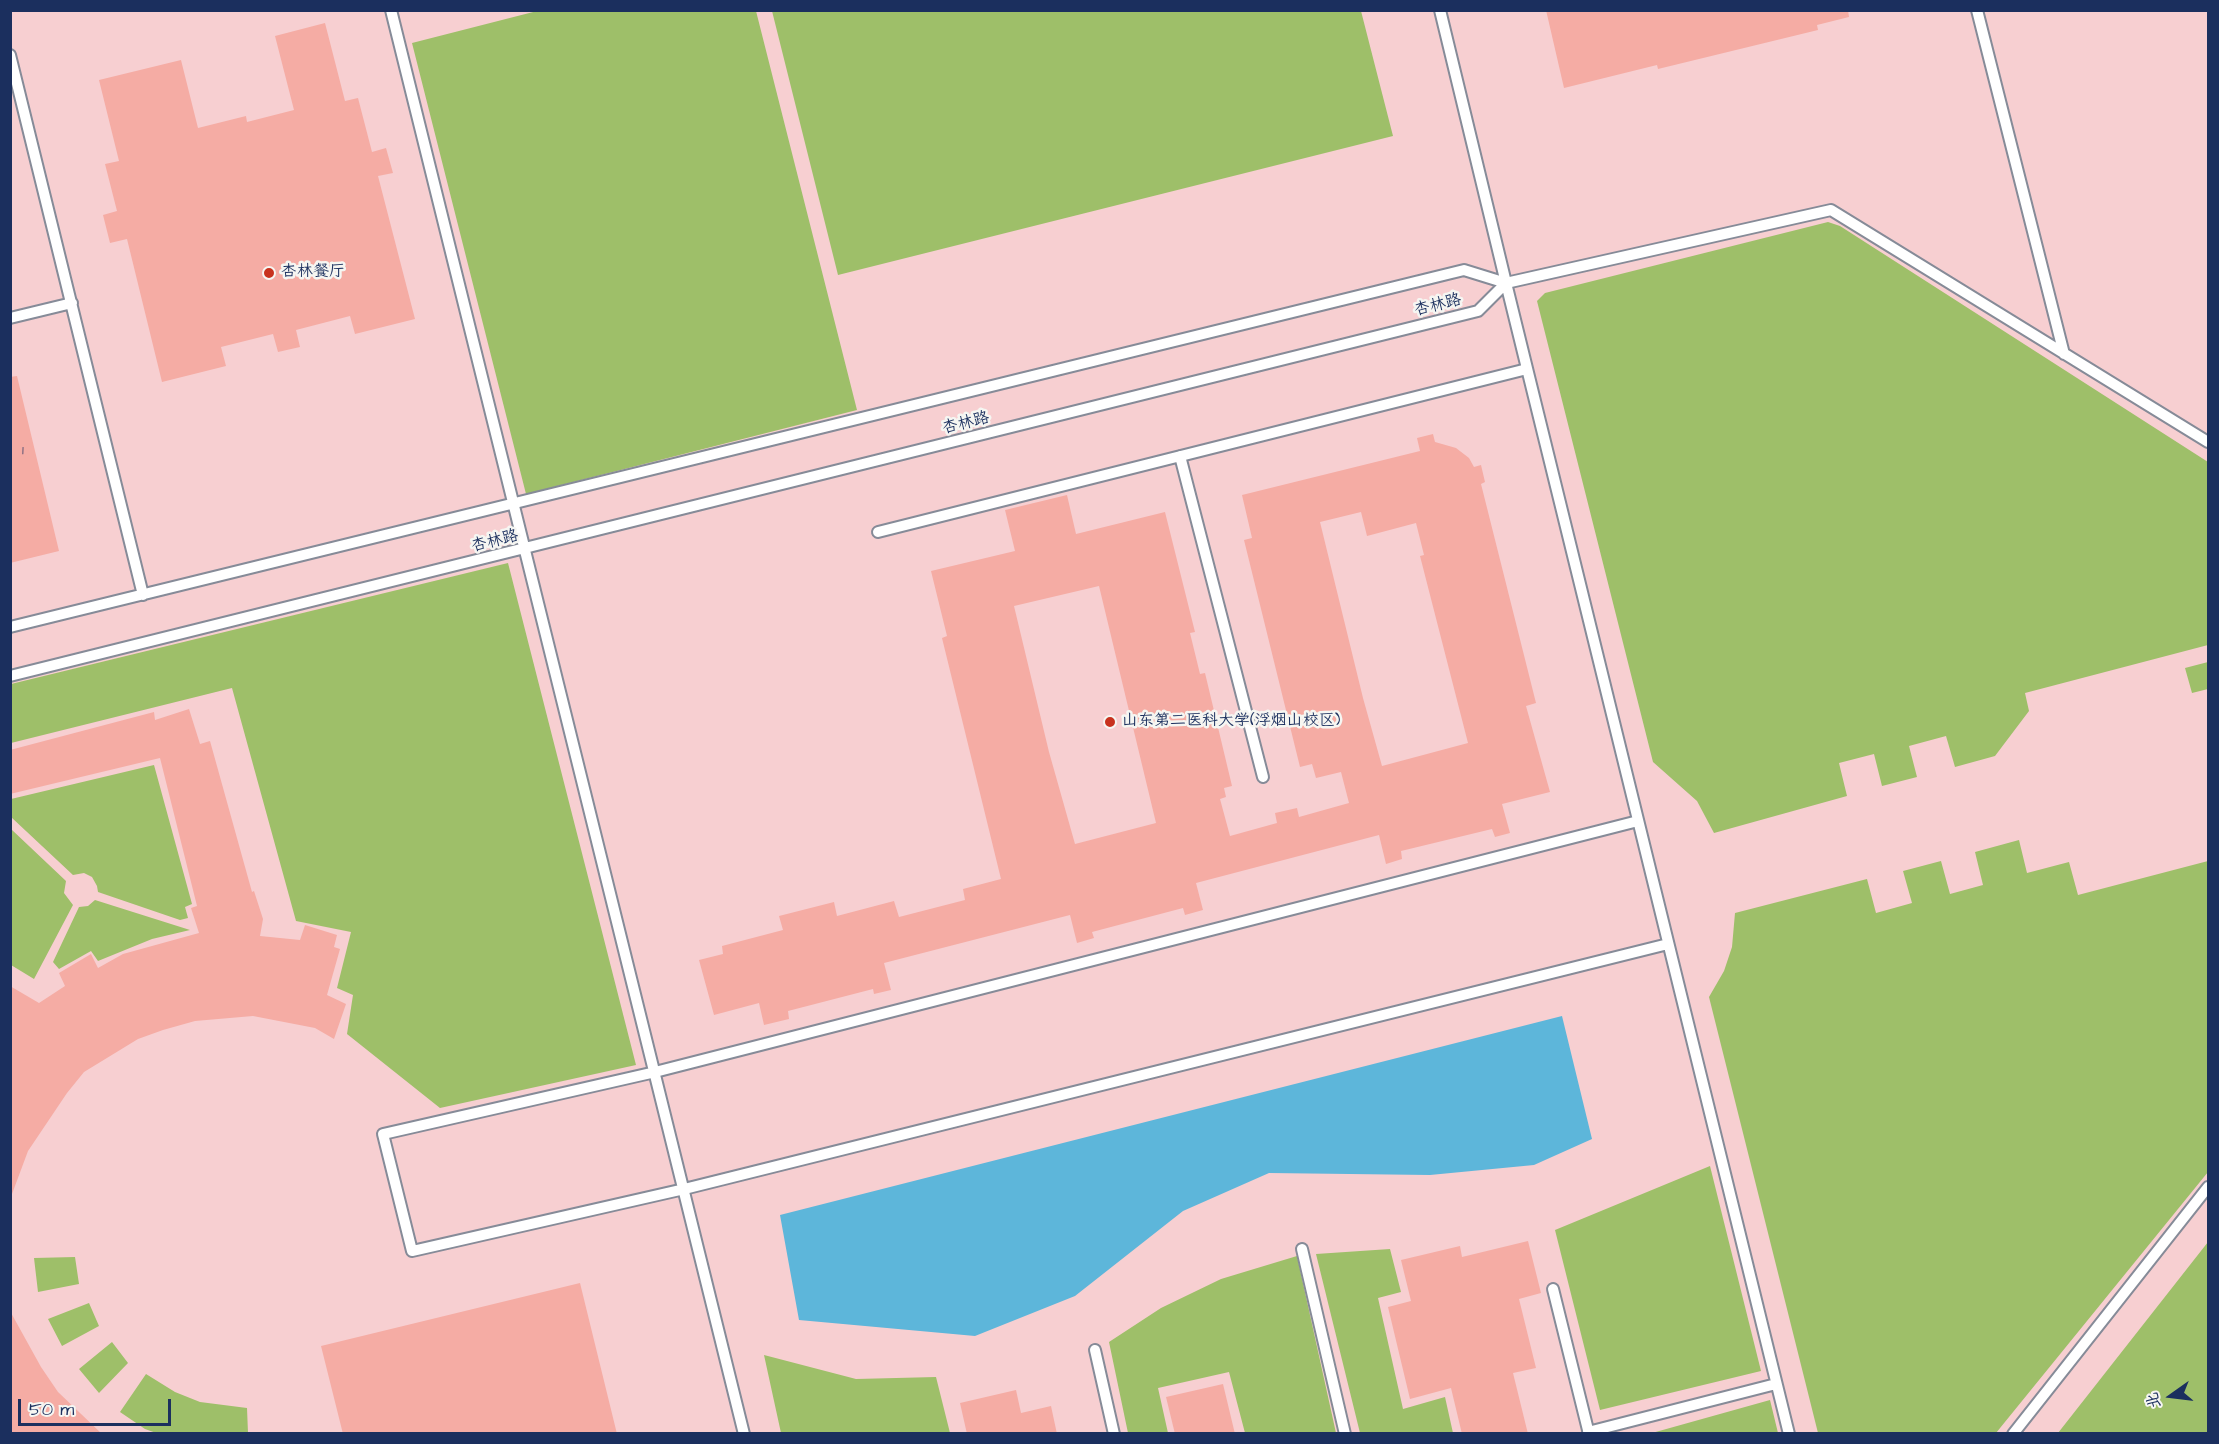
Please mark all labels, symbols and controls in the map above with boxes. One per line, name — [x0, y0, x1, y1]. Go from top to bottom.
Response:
place label: 杏林餐厅 — [281, 263, 345, 283]
marker: 杏林餐厅 — [262, 266, 276, 280]
street label: 杏林路 — [1412, 291, 1464, 321]
street label: 杏林路 — [940, 409, 992, 439]
house number: 1 — [22, 443, 24, 459]
street label: 杏林路 — [469, 527, 521, 557]
place label: 山东第二医科大学(浮烟山校区) — [1122, 712, 1340, 732]
marker: 山东第二医科大学(浮烟山校区) — [1103, 715, 1117, 729]
north arrow — [2141, 1366, 2201, 1426]
scale bar — [21, 1387, 174, 1425]
text: 北 — [2141, 1390, 2166, 1411]
text: 50 m — [29, 1397, 74, 1422]

